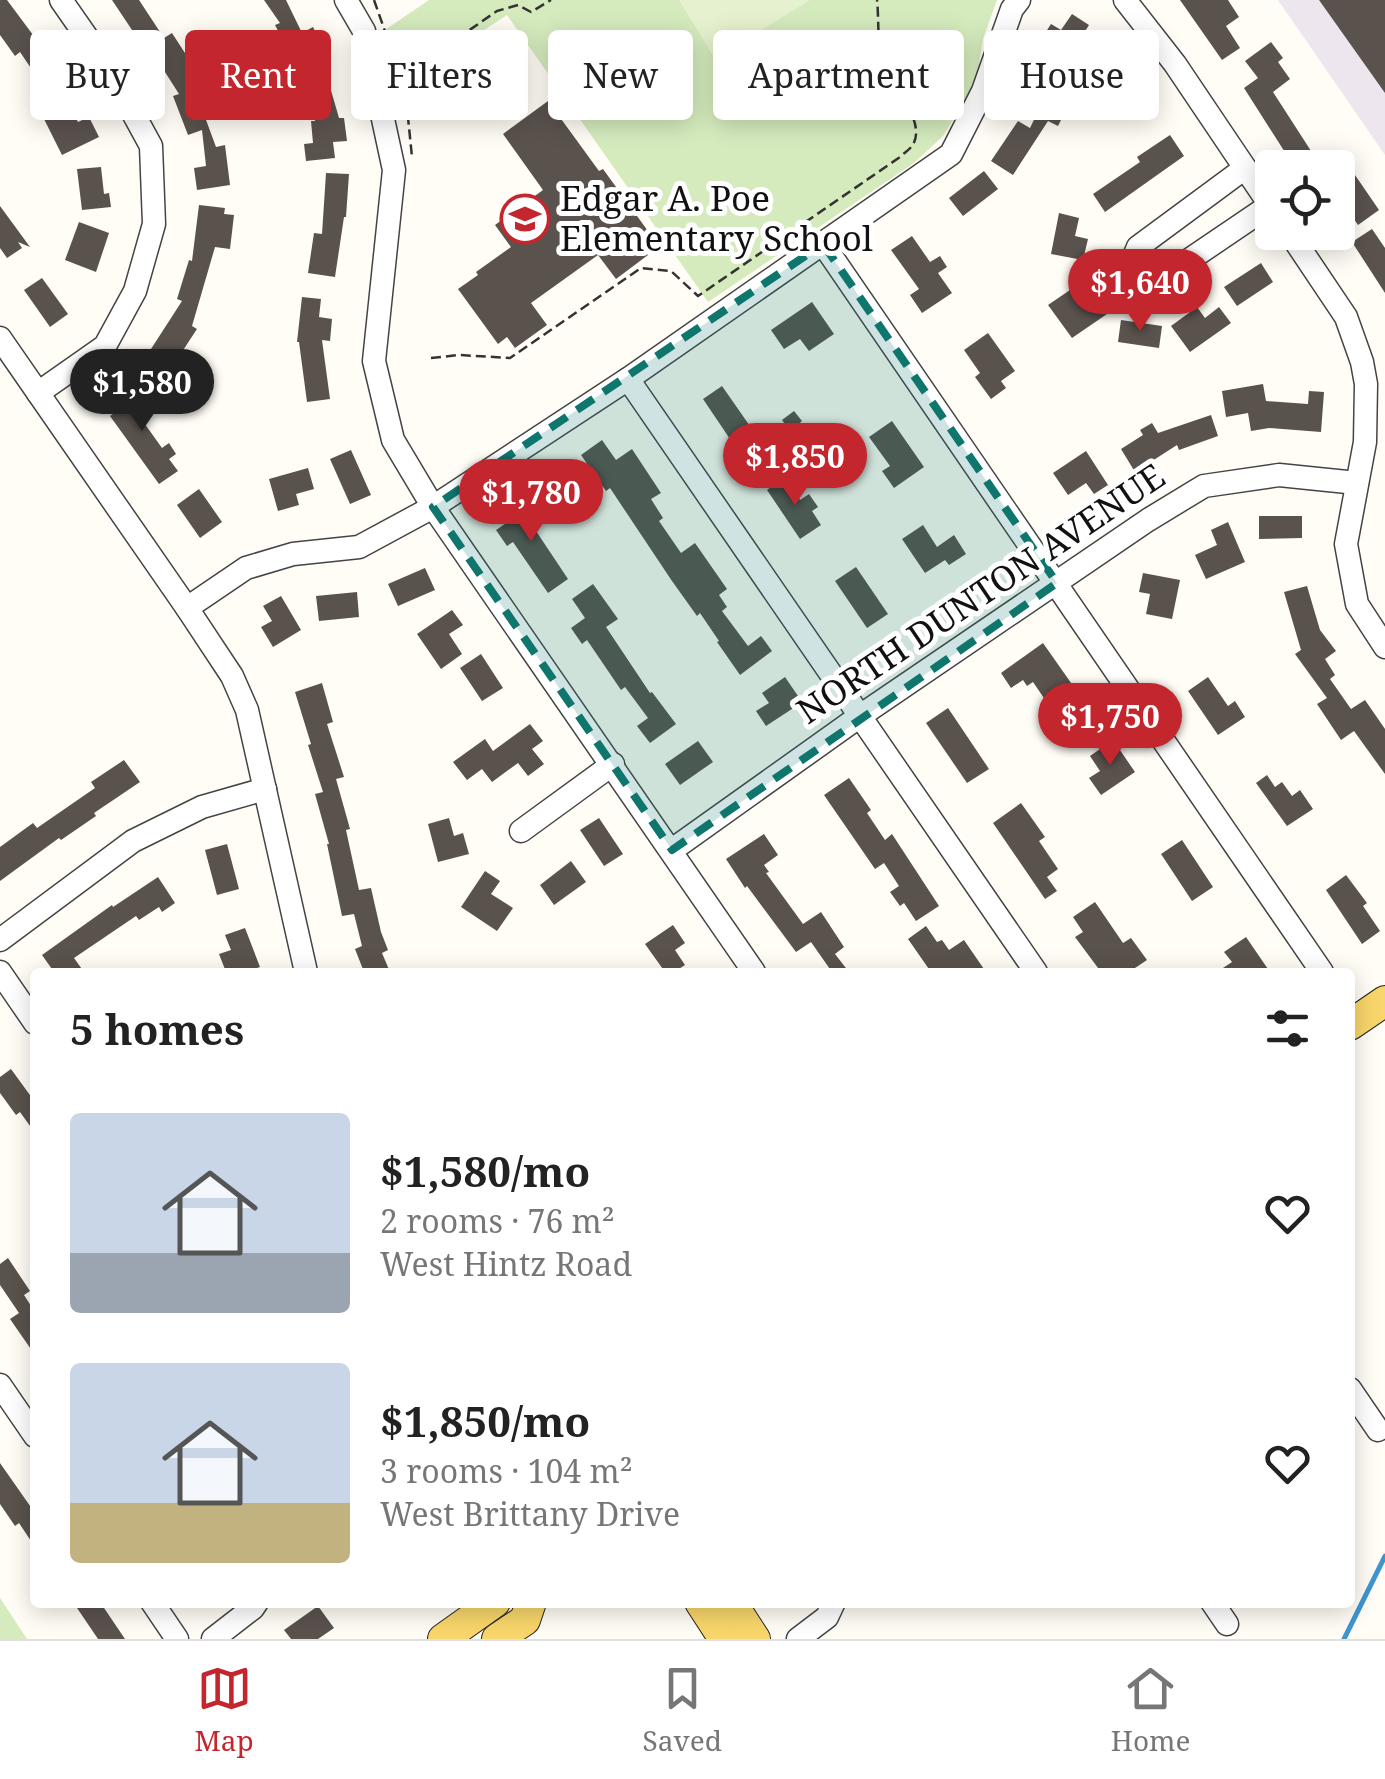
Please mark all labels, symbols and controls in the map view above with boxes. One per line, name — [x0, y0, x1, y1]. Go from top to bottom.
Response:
chip: Buy — [30, 30, 165, 120]
chip: Rent — [185, 30, 331, 120]
chip: Filters — [351, 30, 528, 120]
chip: New — [548, 30, 693, 120]
chip: Apartment — [713, 30, 964, 120]
chip: House — [984, 30, 1159, 120]
map controls — [1255, 150, 1355, 250]
button: locate — [1255, 150, 1355, 250]
place label: Edgar A. Poe Elementary School — [560, 174, 873, 261]
school or university icon: Edgar A. Poe Elementary School — [499, 193, 551, 245]
pin: $1,640 — [1059, 249, 1221, 334]
text: $1,640 — [1090, 260, 1190, 303]
pin: $1,580 — [61, 349, 223, 434]
text: $1,580 — [92, 360, 192, 403]
pin: $1,850 — [714, 423, 876, 508]
text: $1,850 — [745, 434, 845, 477]
street label: NORTH DUNTON AVENUE — [787, 452, 1173, 734]
pin: $1,780 — [450, 459, 612, 544]
text: $1,780 — [481, 470, 581, 513]
pin: $1,750 — [1029, 683, 1191, 768]
text: $1,750 — [1060, 694, 1160, 737]
text: 5 homes — [70, 1000, 244, 1057]
icon: filters — [1260, 1001, 1315, 1056]
text: $1,580/mo — [380, 1142, 590, 1199]
icon: home — [150, 1153, 270, 1273]
icon: heart — [1260, 1186, 1315, 1241]
text: 2 rooms · 76 m² — [380, 1199, 615, 1242]
text: West Hintz Road — [380, 1242, 632, 1285]
text: $1,850/mo — [380, 1392, 590, 1449]
icon: home — [150, 1403, 270, 1523]
icon: heart — [1260, 1436, 1315, 1491]
text: 3 rooms · 104 m² — [380, 1449, 633, 1492]
text: West Brittany Drive — [380, 1492, 680, 1535]
tab: Map — [194, 1661, 254, 1759]
tab: Saved — [643, 1661, 722, 1759]
tab: Home — [1111, 1661, 1191, 1759]

